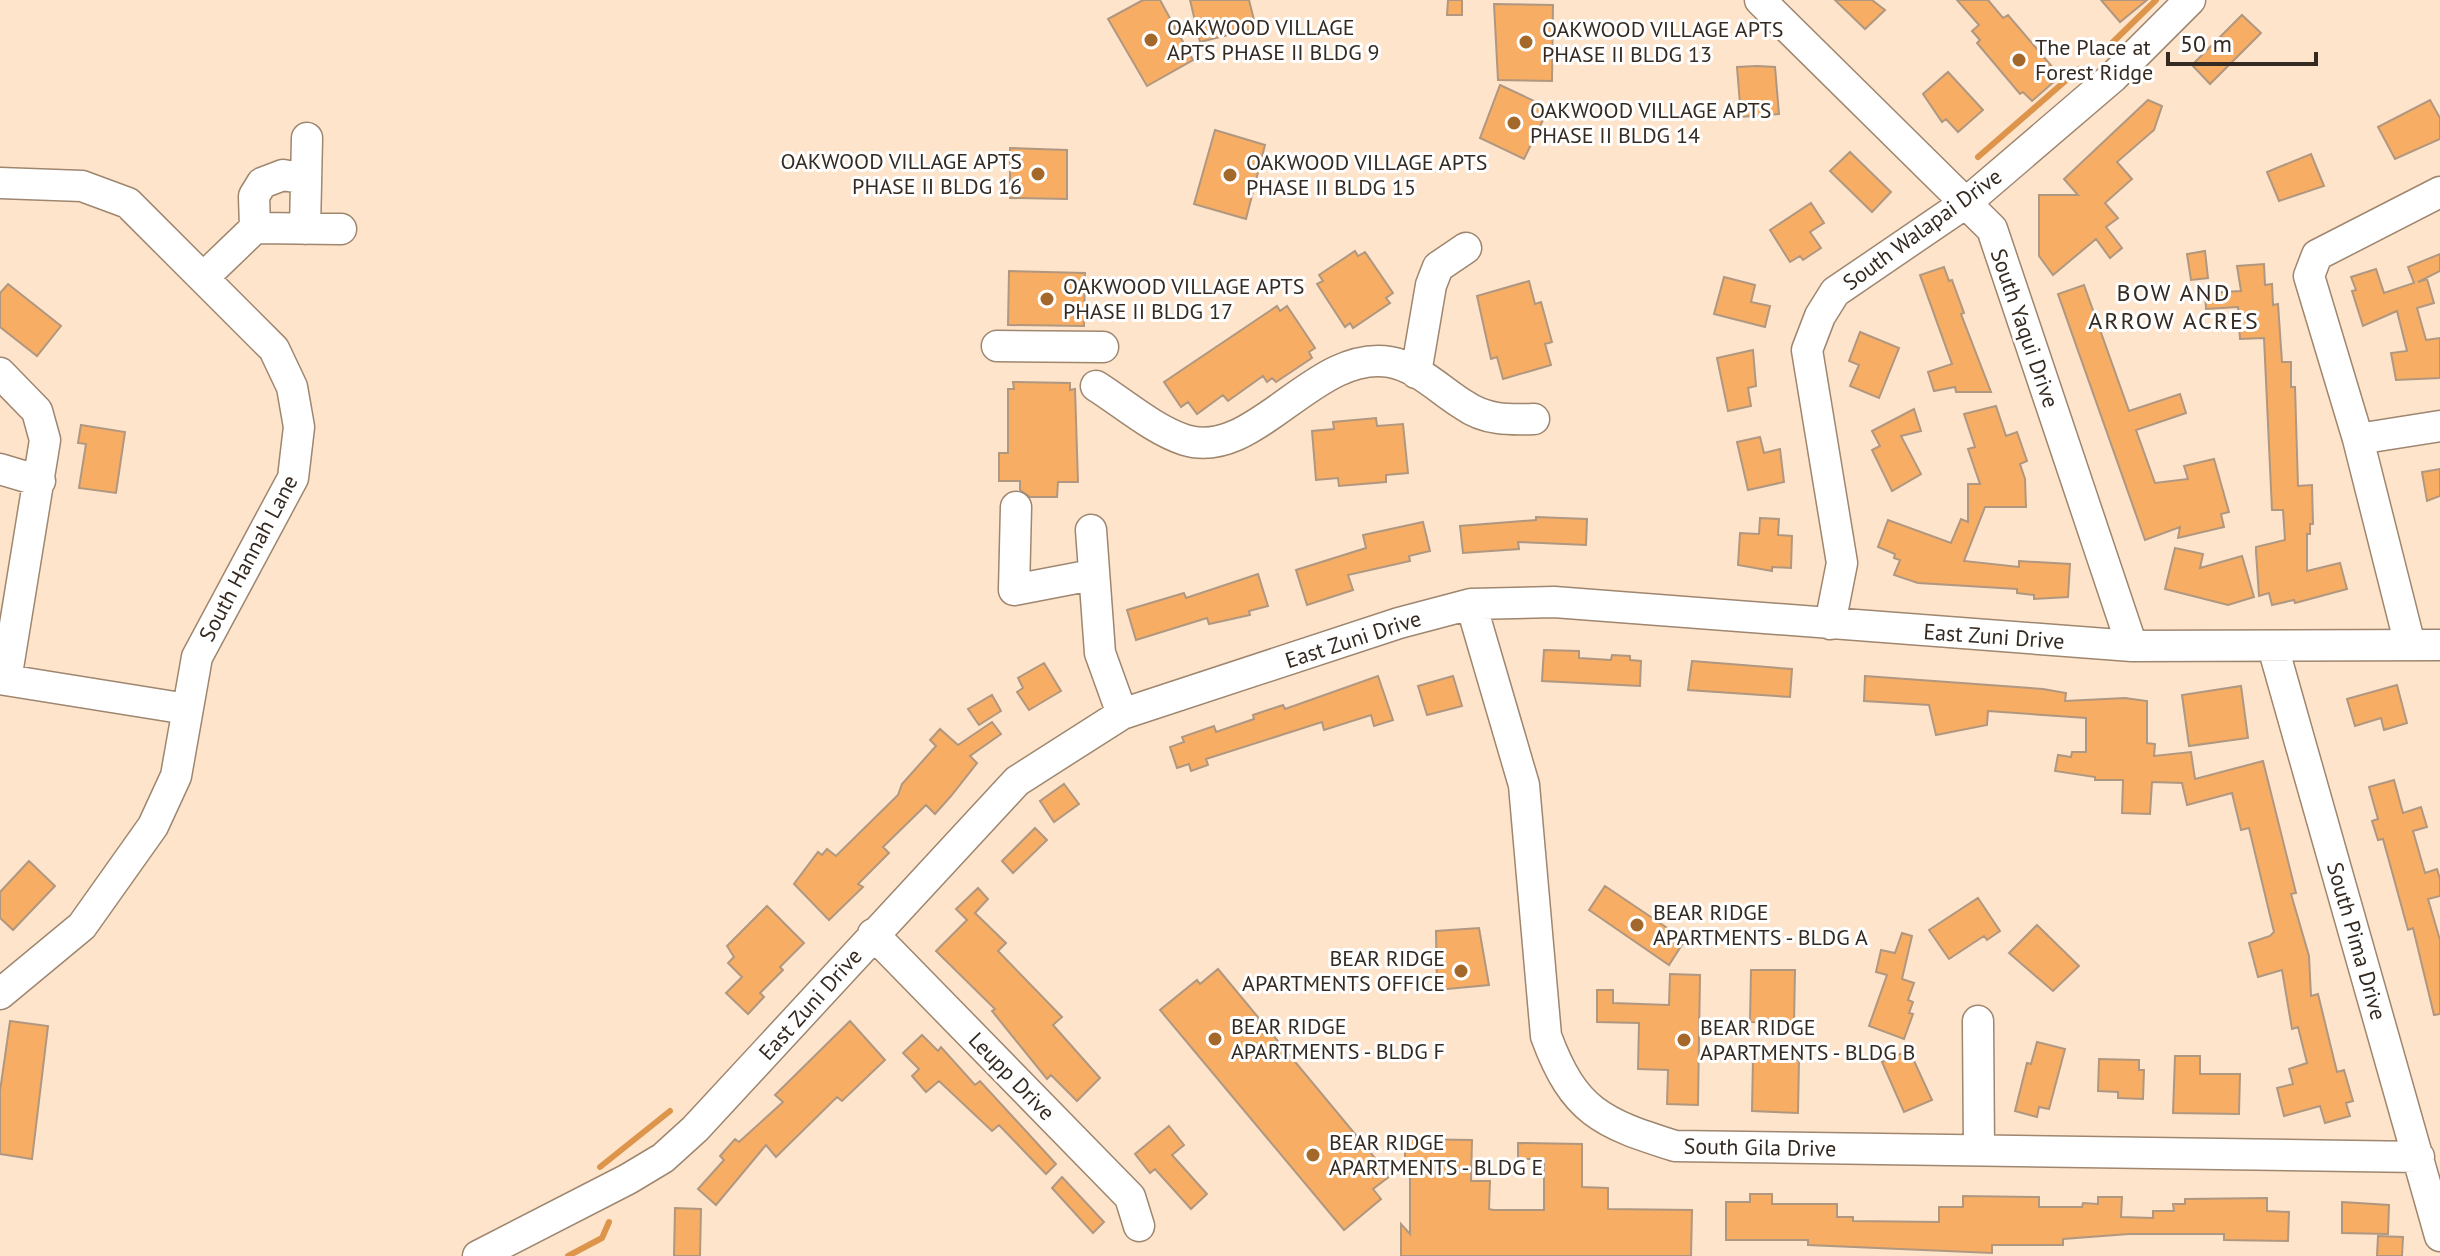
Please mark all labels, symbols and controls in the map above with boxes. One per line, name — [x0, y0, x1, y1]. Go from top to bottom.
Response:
place label: OAKWOOD VILLAGE APTS PHASE II BLDG 9 — [1167, 13, 1380, 66]
place label: OAKWOOD VILLAGE APTS PHASE II BLDG 13 — [1542, 15, 1784, 68]
scale bar — [2168, 16, 2316, 66]
text: 50 m — [2180, 28, 2232, 59]
marker: OAKWOOD VILLAGE APTS PHASE II BLDG 9 — [1142, 31, 1160, 49]
marker: OAKWOOD VILLAGE APTS PHASE II BLDG 13 — [1517, 33, 1535, 51]
place label: The Place at Forest Ridge — [2035, 33, 2153, 86]
marker: The Place at Forest Ridge — [2010, 51, 2028, 69]
place label: OAKWOOD VILLAGE APTS PHASE II BLDG 14 — [1530, 96, 1772, 149]
marker: OAKWOOD VILLAGE APTS PHASE II BLDG 14 — [1505, 114, 1523, 132]
place label: OAKWOOD VILLAGE APTS PHASE II BLDG 16 — [781, 147, 1022, 200]
place label: OAKWOOD VILLAGE APTS PHASE II BLDG 15 — [1246, 148, 1488, 201]
street label: South Walapai Drive — [1837, 162, 2007, 296]
marker: OAKWOOD VILLAGE APTS PHASE II BLDG 16 — [1029, 165, 1047, 183]
marker: OAKWOOD VILLAGE APTS PHASE II BLDG 15 — [1221, 166, 1239, 184]
street label: South Yaqui Drive — [1985, 245, 2065, 411]
place label: OAKWOOD VILLAGE APTS PHASE II BLDG 17 — [1063, 272, 1305, 325]
district label: BOW AND ARROW ACRES — [2088, 277, 2260, 336]
marker: OAKWOOD VILLAGE APTS PHASE II BLDG 17 — [1038, 290, 1056, 308]
street label: South Hannah Lane — [192, 470, 304, 646]
street label: East Zuni Drive — [1281, 604, 1425, 674]
street label: East Zuni Drive — [1923, 617, 2065, 655]
street label: South Pima Drive — [2321, 859, 2393, 1023]
place label: BEAR RIDGE APARTMENTS - BLDG A — [1653, 898, 1868, 951]
marker: BEAR RIDGE APARTMENTS - BLDG A — [1628, 916, 1646, 934]
street label: East Zuni Drive — [752, 942, 868, 1066]
place label: BEAR RIDGE APARTMENTS OFFICE — [1242, 944, 1445, 997]
marker: BEAR RIDGE APARTMENTS OFFICE — [1452, 962, 1470, 980]
place label: BEAR RIDGE APARTMENTS - BLDG F — [1231, 1012, 1445, 1065]
place label: BEAR RIDGE APARTMENTS - BLDG B — [1700, 1013, 1915, 1066]
street label: Leupp Drive — [963, 1026, 1061, 1126]
marker: BEAR RIDGE APARTMENTS - BLDG F — [1206, 1030, 1224, 1048]
marker: BEAR RIDGE APARTMENTS - BLDG B — [1675, 1031, 1693, 1049]
place label: BEAR RIDGE APARTMENTS - BLDG E — [1329, 1128, 1543, 1181]
street label: South Gila Drive — [1683, 1132, 1837, 1162]
marker: BEAR RIDGE APARTMENTS - BLDG E — [1304, 1146, 1322, 1164]

